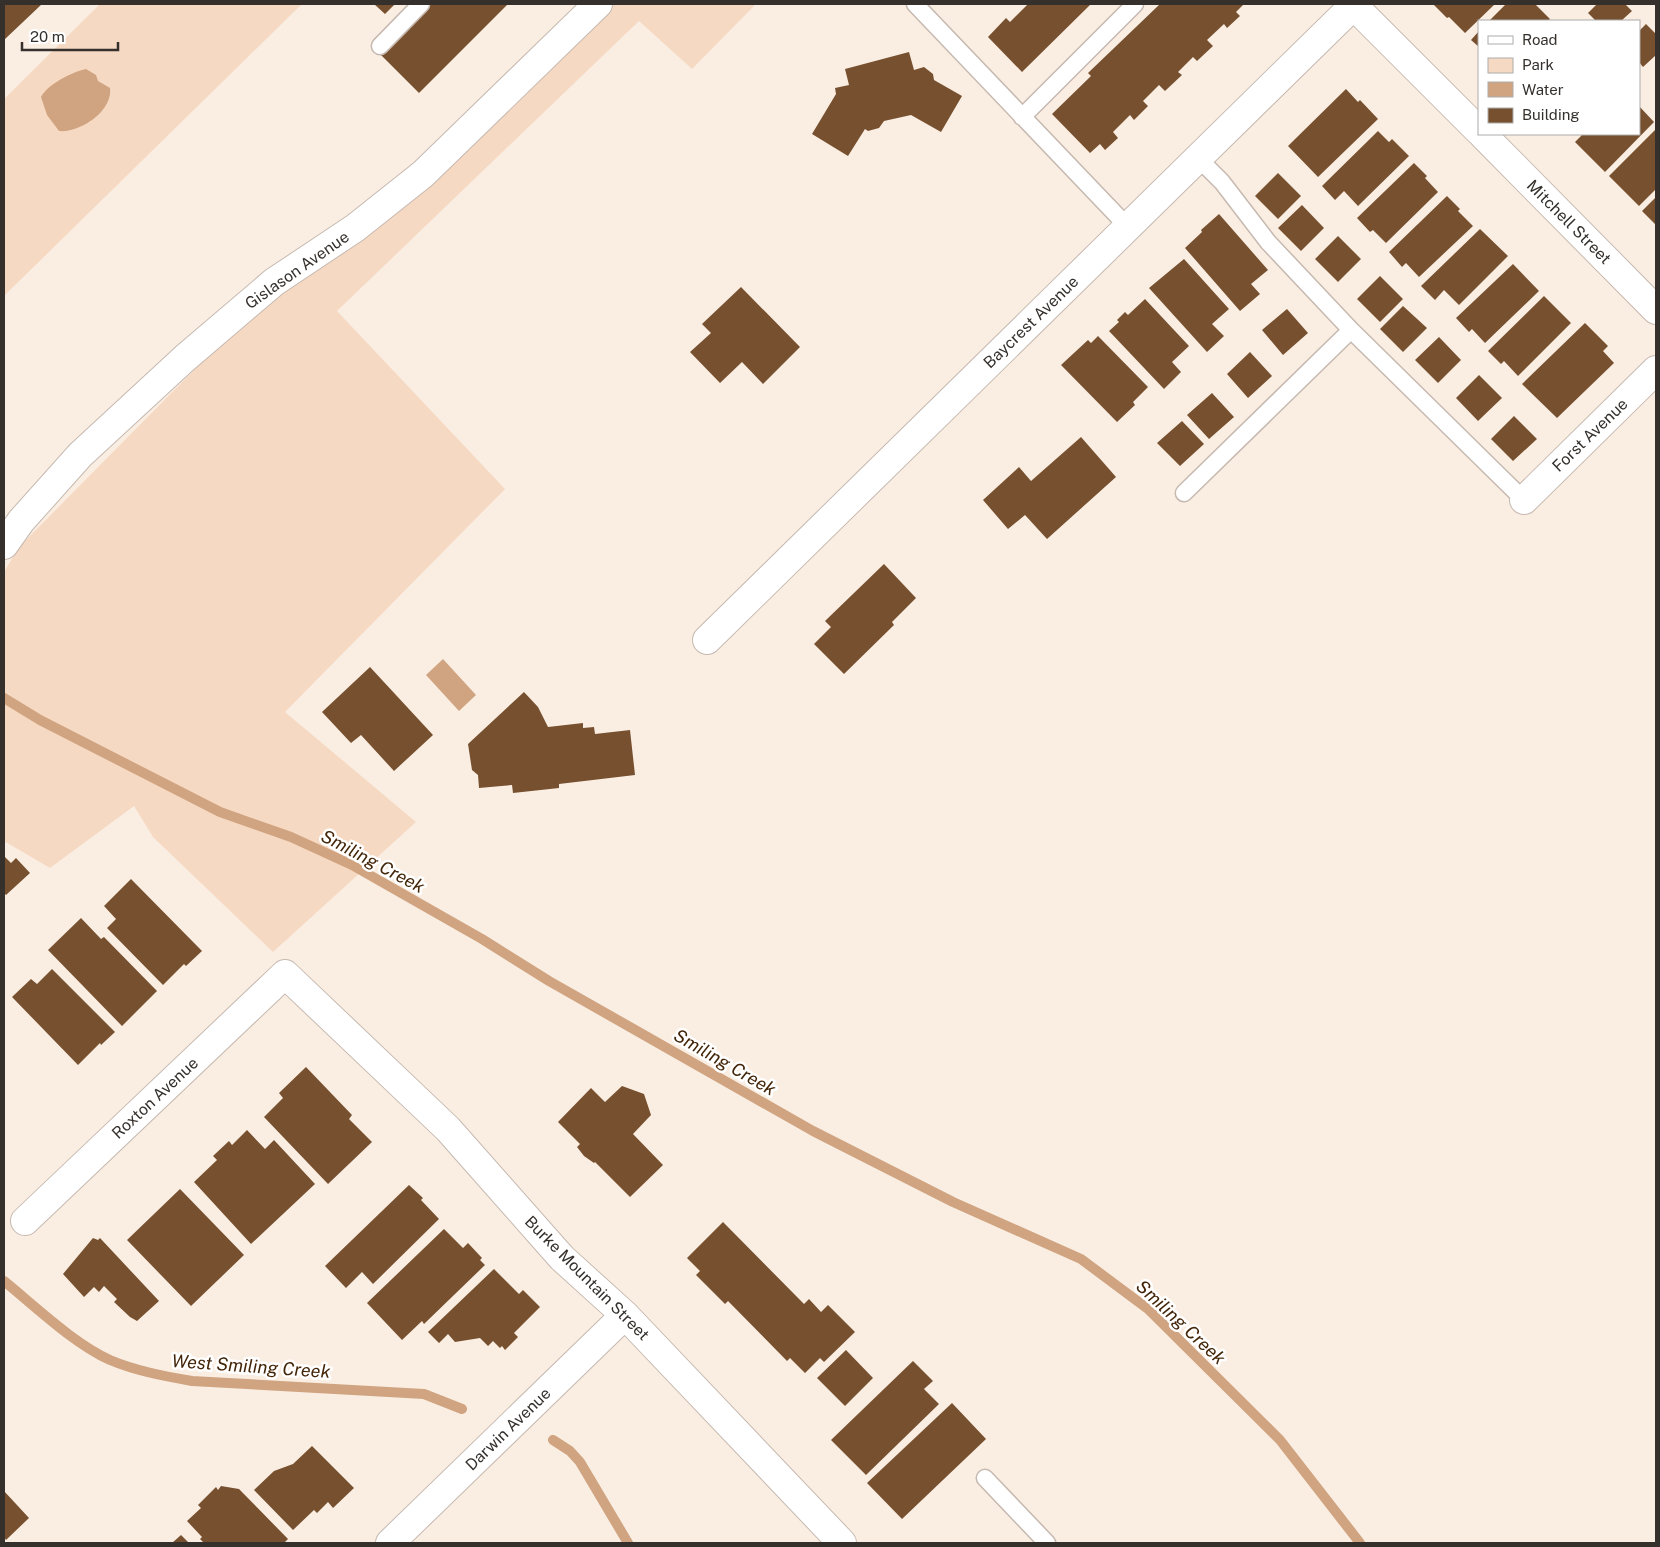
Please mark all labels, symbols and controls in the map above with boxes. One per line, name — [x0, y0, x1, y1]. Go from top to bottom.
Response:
scale bar — [22, 20, 119, 52]
legend — [1478, 20, 1640, 135]
text: 20 m — [30, 28, 65, 45]
text: Road — [1522, 31, 1558, 48]
text: Park — [1522, 56, 1554, 73]
text: Water — [1522, 81, 1564, 98]
text: Building — [1522, 106, 1580, 123]
street label: Mitchell Street — [1523, 176, 1615, 268]
street label: Gislason Avenue — [241, 227, 353, 313]
street label: Baycrest Avenue — [980, 272, 1082, 372]
street label: Forst Avenue — [1548, 394, 1632, 476]
water label: Smiling Creek — [318, 825, 429, 897]
water label: Smiling Creek — [670, 1024, 780, 1100]
street label: Roxton Avenue — [108, 1053, 202, 1143]
street label: Burke Mountain Street — [521, 1212, 653, 1344]
water label: Smiling Creek — [1132, 1275, 1230, 1369]
water label: West Smiling Creek — [171, 1350, 331, 1382]
street label: Darwin Avenue — [461, 1384, 555, 1474]

